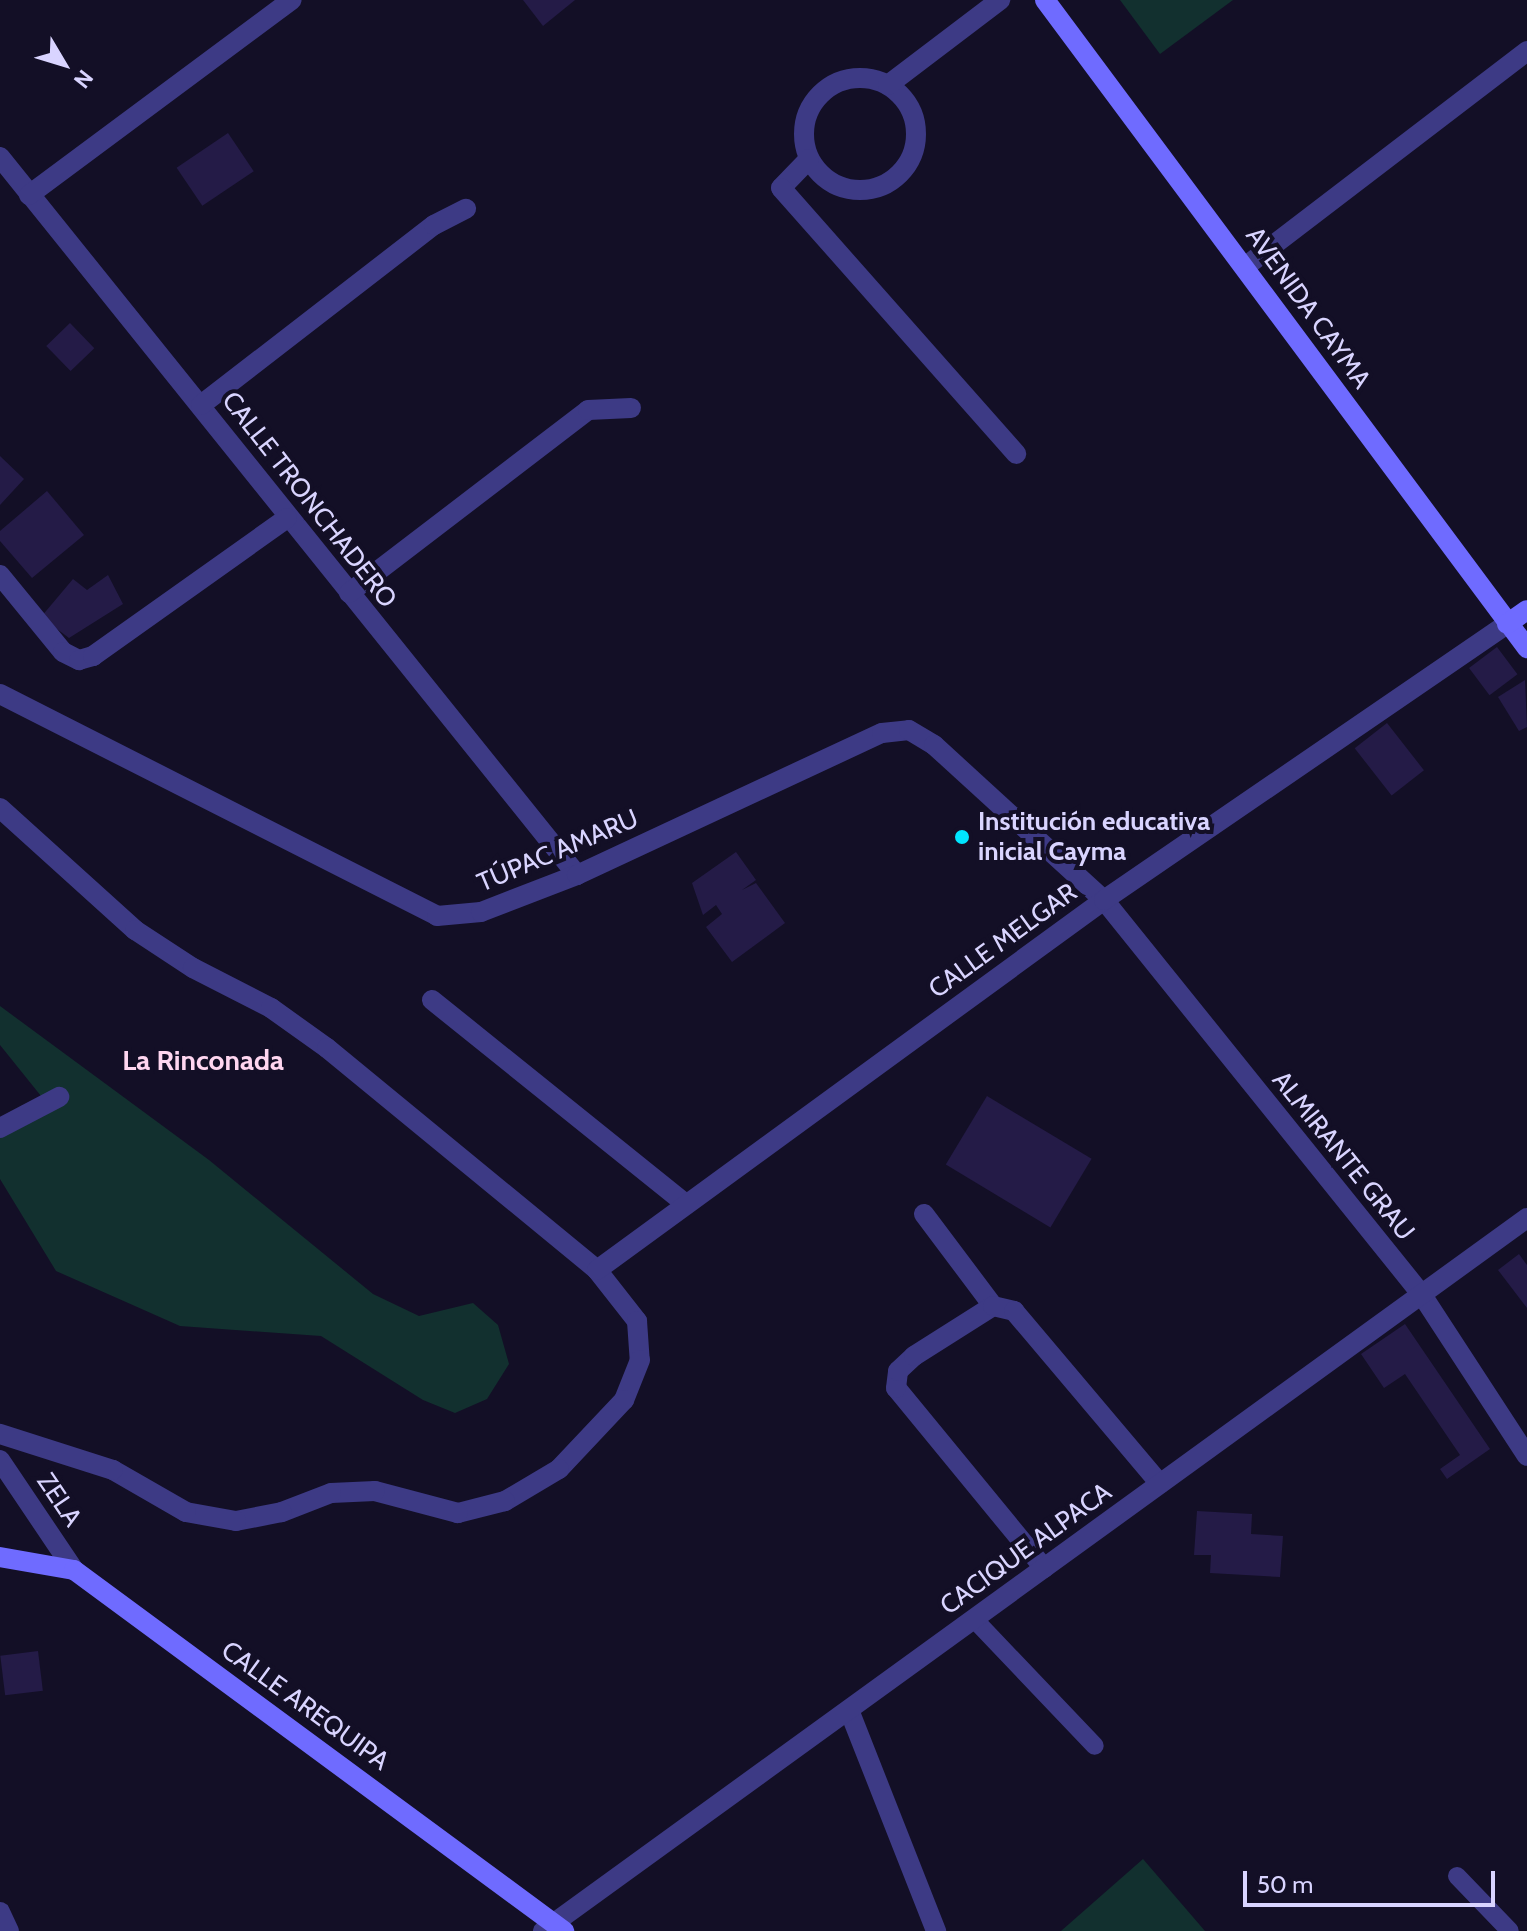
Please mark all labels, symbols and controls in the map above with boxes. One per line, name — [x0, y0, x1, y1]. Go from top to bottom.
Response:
north arrow — [24, 24, 104, 104]
text: N — [68, 65, 99, 94]
street label: AVENIDA CAYMA — [1239, 221, 1377, 395]
street label: CALLE TRONCHADERO — [215, 386, 403, 614]
street label: TÚPAC AMARU — [473, 803, 643, 899]
place label: Institución educativa inicial Cayma — [978, 806, 1210, 868]
marker: Institución educativa inicial Cayma — [953, 828, 971, 846]
street label: CALLE MELGAR — [923, 877, 1083, 1005]
district label: La Rinconada — [122, 1043, 284, 1077]
street label: ALMIRANTE GRAU — [1265, 1065, 1421, 1247]
street label: ZELA — [30, 1467, 88, 1533]
street label: CACIQUE ALPACA — [934, 1476, 1118, 1622]
street label: CALLE AREQUIPA — [215, 1635, 395, 1777]
scale bar — [1247, 1855, 1499, 1905]
text: 50 m — [1257, 1870, 1313, 1899]

